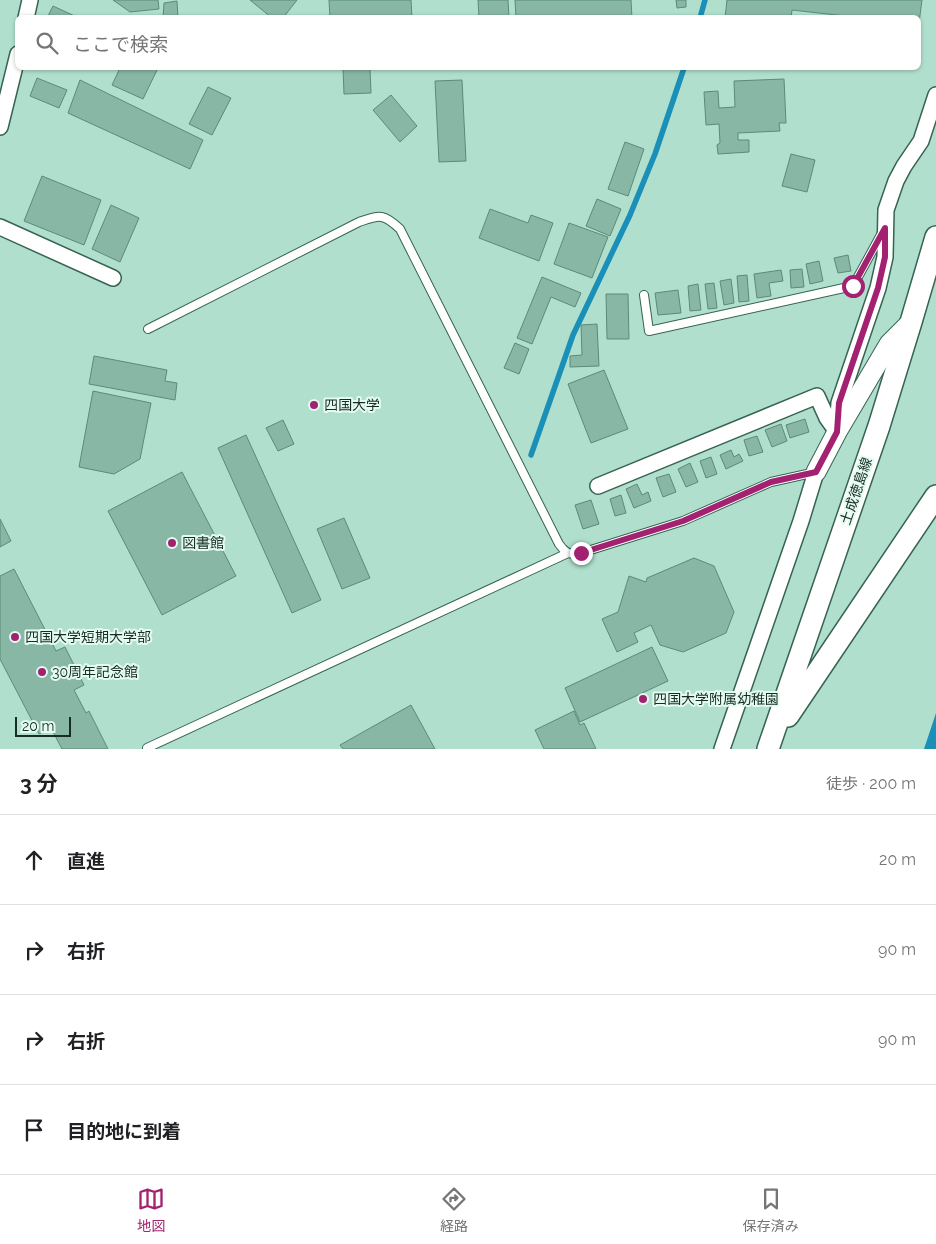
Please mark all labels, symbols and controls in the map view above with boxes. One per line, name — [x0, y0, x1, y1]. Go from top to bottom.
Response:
search box — [15, 15, 921, 70]
icon: search — [33, 29, 61, 57]
text: ここで検索 — [73, 33, 168, 55]
route start — [842, 275, 865, 298]
place label: 四国大学 — [324, 397, 380, 413]
marker: 四国大学 — [308, 399, 320, 411]
street label: 土成徳島線 — [837, 455, 875, 527]
place label: 図書館 — [182, 535, 224, 551]
marker: 図書館 — [166, 537, 178, 549]
route end — [570, 542, 593, 565]
place label: 四国大学短期大学部 — [25, 629, 151, 645]
marker: 四国大学短期大学部 — [9, 631, 21, 643]
place label: 30周年記念館 — [52, 664, 138, 680]
marker: 30周年記念館 — [36, 666, 48, 678]
place label: 四国大学附属幼稚園 — [653, 691, 779, 707]
marker: 四国大学附属幼稚園 — [637, 693, 649, 705]
scale bar — [15, 714, 71, 737]
text: 20 m — [22, 718, 54, 734]
text: 3 分 — [20, 771, 58, 796]
text: 徒歩 · 200 m — [826, 774, 916, 793]
icon: ahead — [20, 846, 48, 874]
text: 直進 — [67, 850, 105, 872]
text: 20 m — [879, 850, 916, 869]
icon: right — [20, 936, 48, 964]
text: 右折 — [67, 940, 105, 962]
text: 90 m — [878, 940, 916, 959]
icon: right — [20, 1026, 48, 1054]
text: 右折 — [67, 1030, 105, 1052]
text: 90 m — [878, 1030, 916, 1049]
icon: arrive — [20, 1116, 48, 1144]
text: 目的地に到着 — [67, 1120, 181, 1142]
tab: 地図 — [137, 1185, 165, 1235]
tab: 経路 — [440, 1185, 468, 1235]
tab: 保存済み — [743, 1185, 799, 1235]

